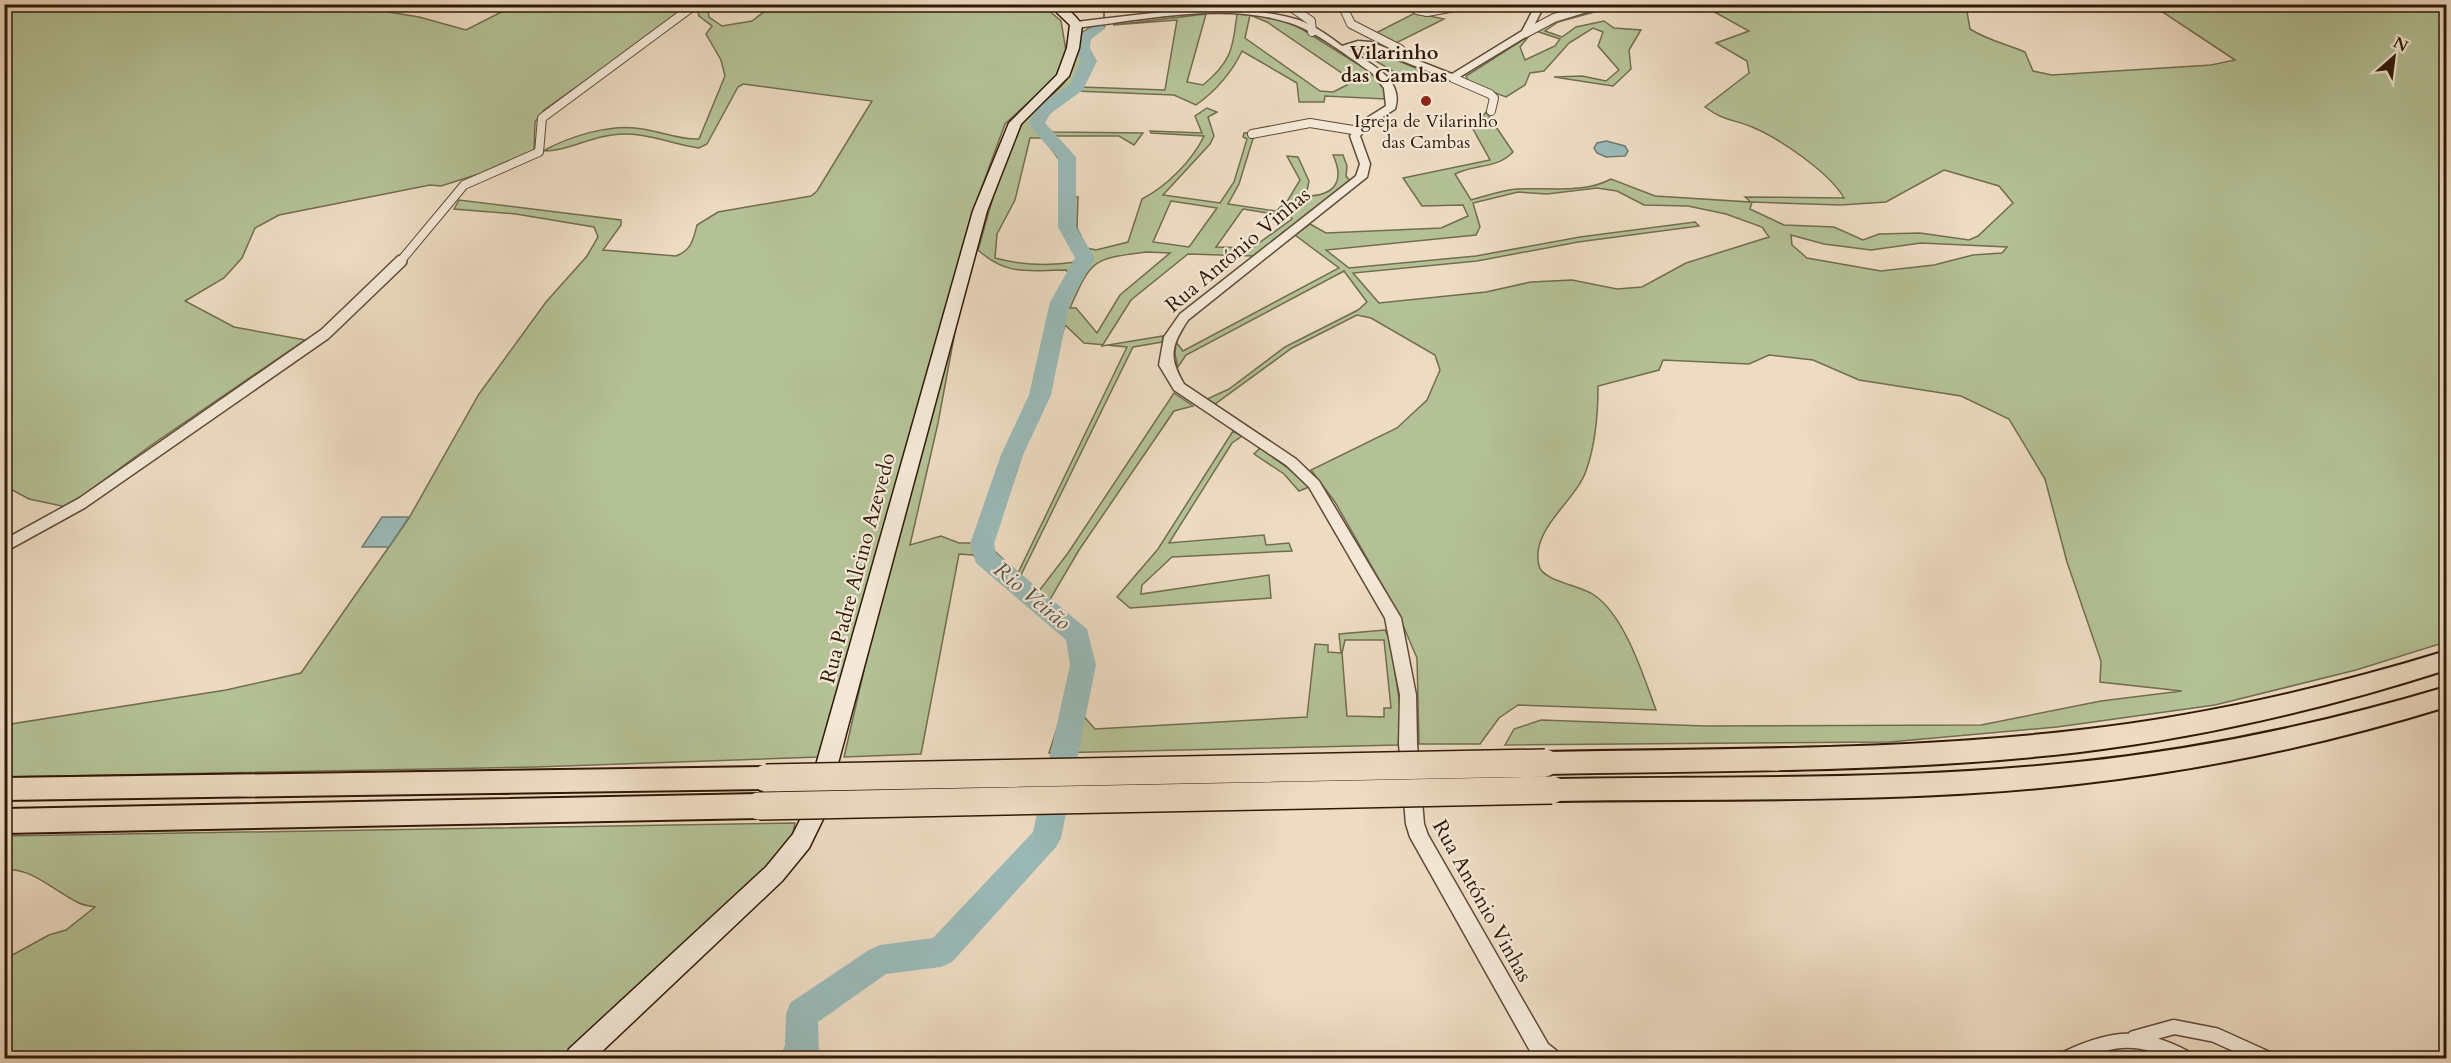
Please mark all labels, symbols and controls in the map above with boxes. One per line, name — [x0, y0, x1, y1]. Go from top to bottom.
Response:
north arrow — [2364, 27, 2424, 87]
text: N — [2389, 32, 2412, 58]
district label: Vilarinho das Cambas — [1341, 39, 1447, 89]
marker: Igreja de Vilarinho das Cambas — [1419, 94, 1433, 108]
place label: Igreja de Vilarinho das Cambas — [1354, 109, 1498, 155]
street label: Rua António Vinhas — [1159, 181, 1317, 319]
street label: Rua Padre Alcino Azevedo — [813, 450, 903, 686]
water label: Rio Veirão — [987, 555, 1077, 637]
street label: Rua António Vinhas — [1425, 815, 1539, 987]

